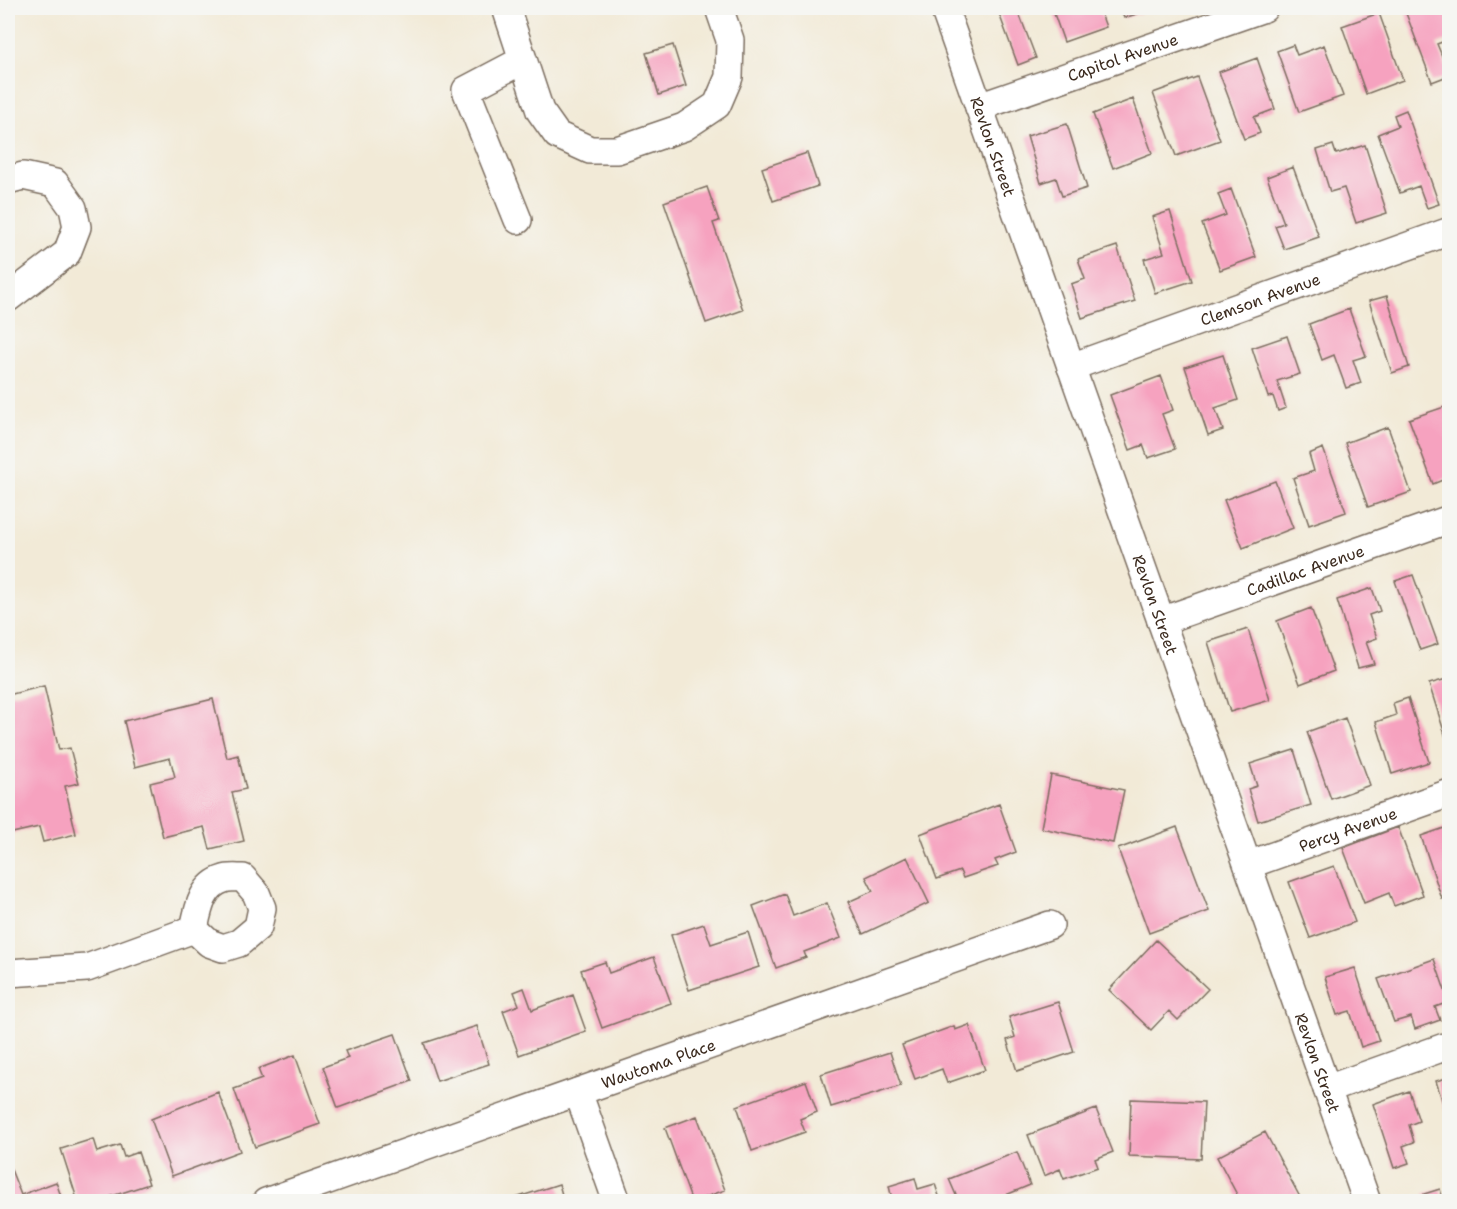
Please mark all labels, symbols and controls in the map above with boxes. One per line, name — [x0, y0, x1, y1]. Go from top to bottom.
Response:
street label: Capitol Avenue — [1065, 29, 1181, 86]
street label: Revlon Street — [965, 94, 1020, 200]
street label: Clemson Avenue — [1197, 268, 1323, 331]
street label: Cadillac Avenue — [1244, 540, 1367, 601]
street label: Revlon Street — [1128, 552, 1182, 658]
street label: Percy Avenue — [1296, 803, 1400, 857]
street label: Revlon Street — [1290, 1010, 1345, 1116]
street label: Wautoma Place — [598, 1034, 718, 1094]

